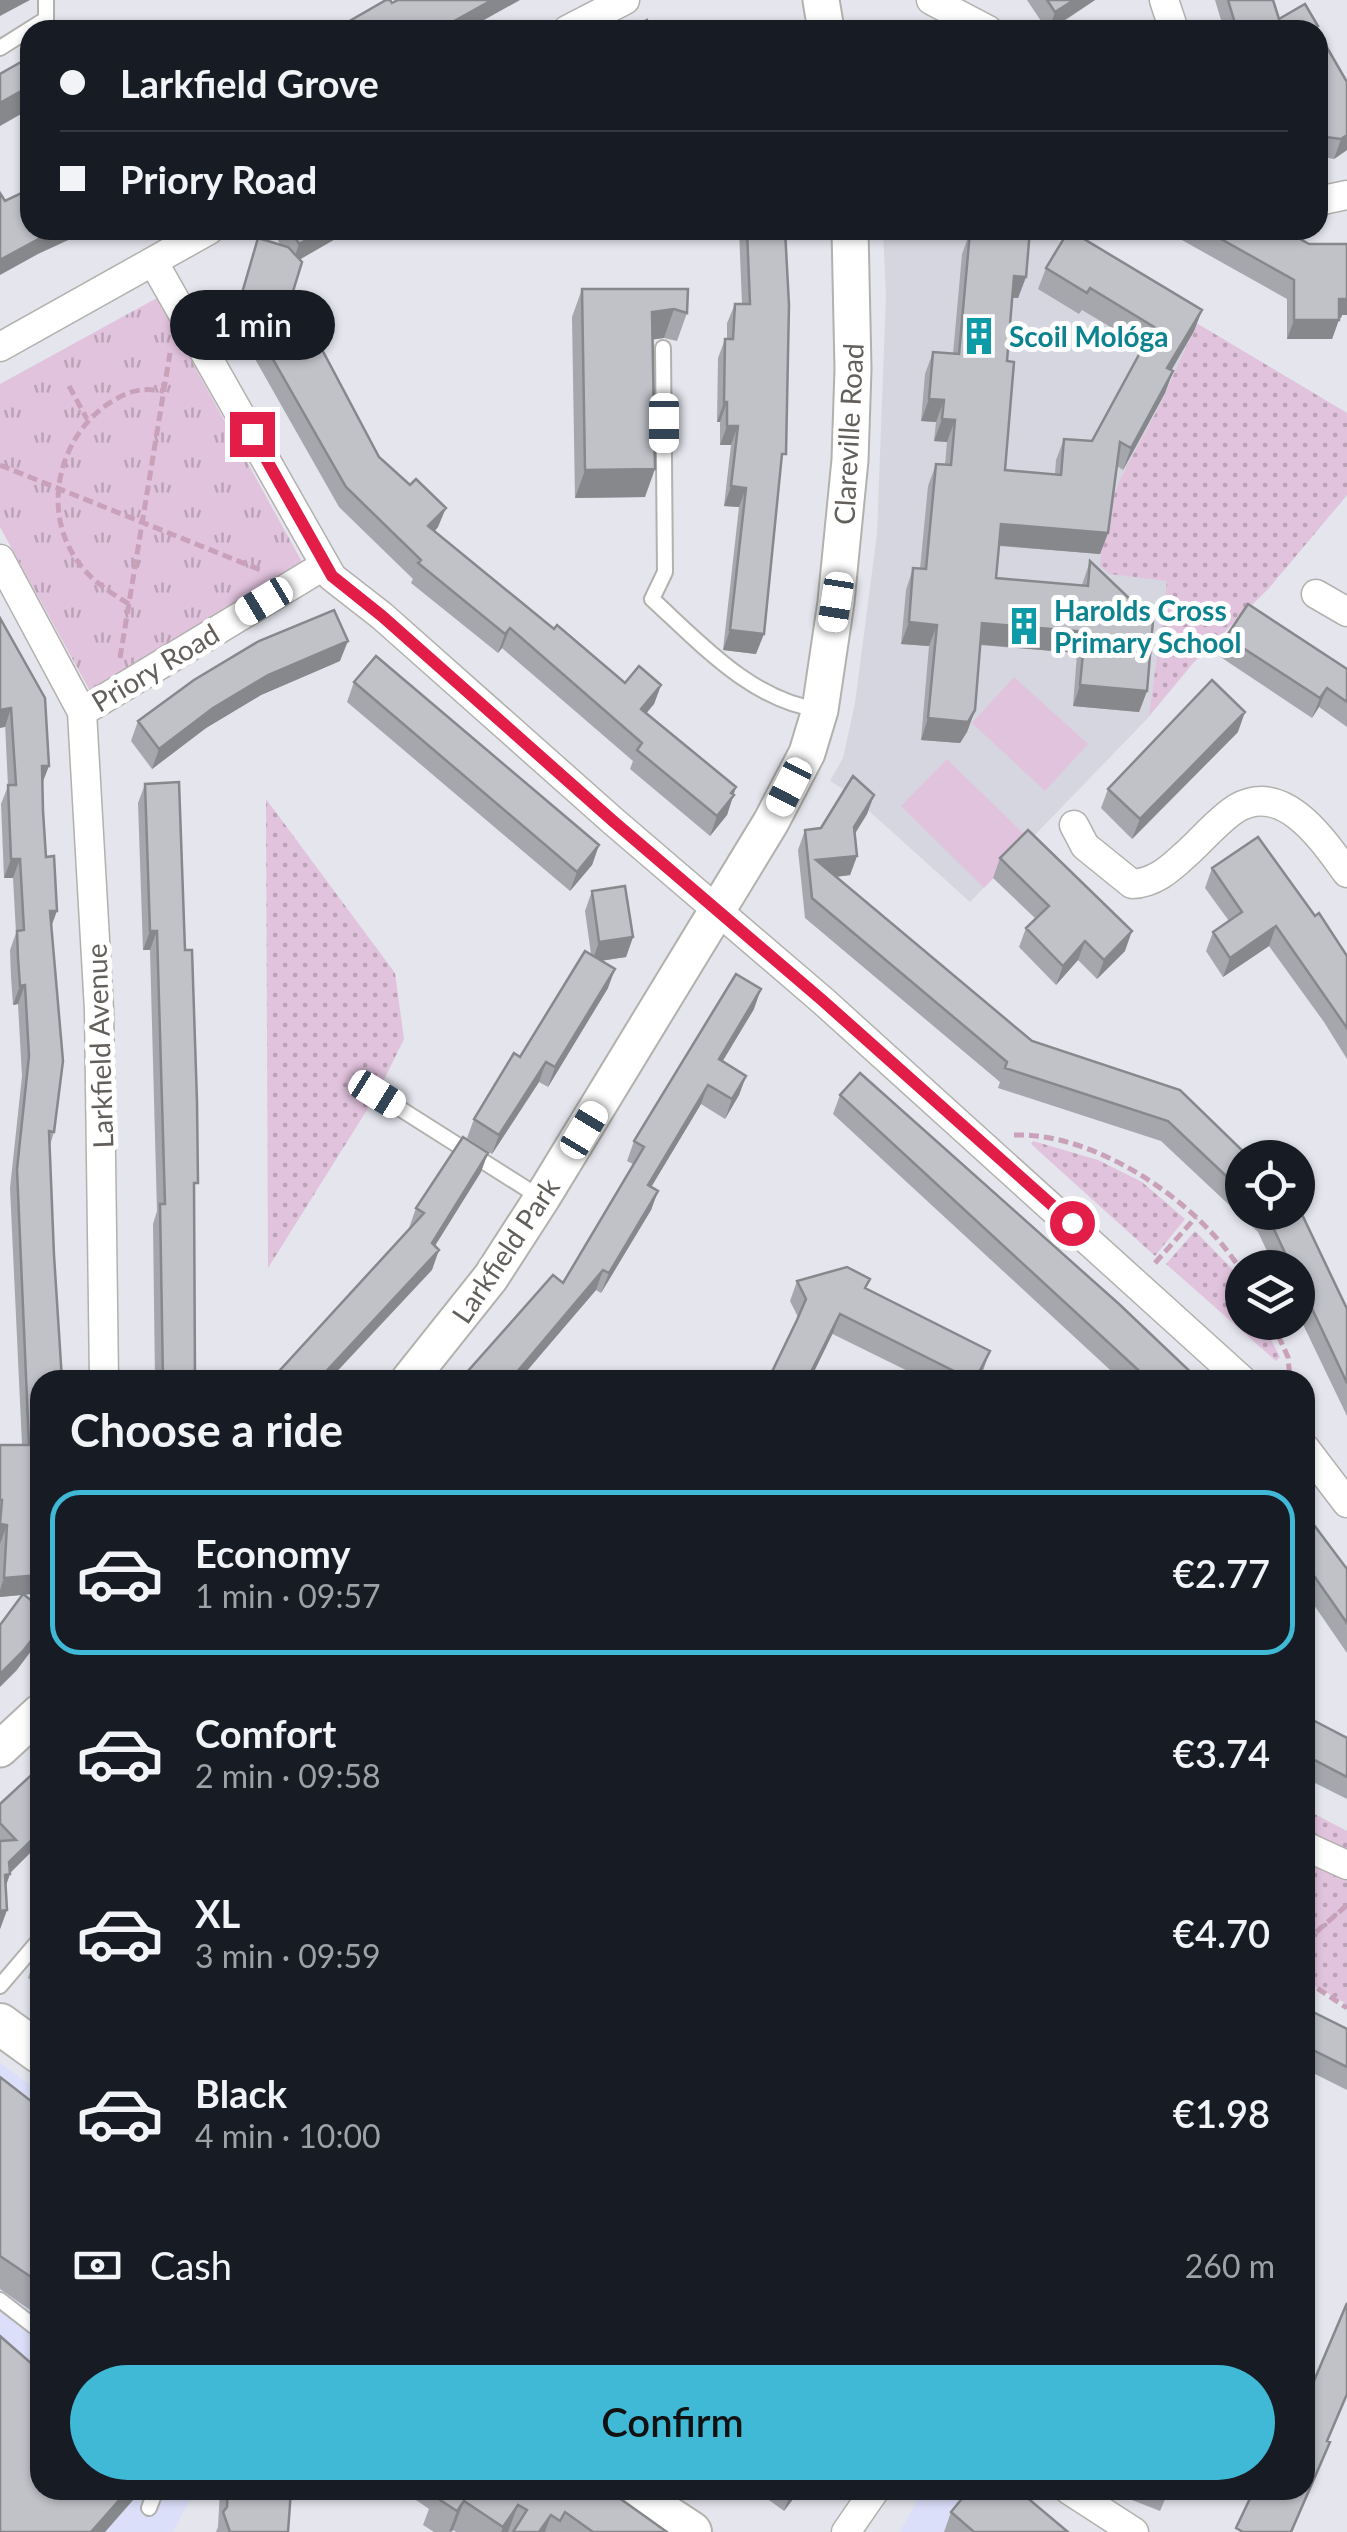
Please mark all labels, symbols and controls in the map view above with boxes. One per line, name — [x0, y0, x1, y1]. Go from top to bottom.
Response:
text: Larkfield Grove — [120, 60, 379, 106]
text: Priory Road — [120, 156, 317, 202]
callout: 1 min — [170, 289, 334, 359]
text: 1 min — [213, 305, 292, 344]
building icon: Scoil Mológa — [958, 315, 1000, 357]
place label: Scoil Mológa — [1009, 319, 1169, 353]
street label: Clareville Road — [826, 342, 870, 526]
car — [649, 393, 679, 453]
route end — [230, 412, 275, 457]
car — [816, 570, 856, 634]
car — [231, 573, 297, 629]
place label: Harolds Cross Primary School — [1054, 593, 1241, 659]
building icon: Harolds Cross Primary School — [1003, 605, 1045, 647]
street label: Priory Road — [85, 616, 225, 718]
car — [762, 753, 816, 821]
street label: Larkfield Avenue — [78, 943, 120, 1149]
car — [344, 1065, 410, 1123]
car — [556, 1097, 612, 1163]
map controls — [1225, 1140, 1315, 1340]
button: locate — [1225, 1140, 1315, 1230]
street label: Larkfield Park — [444, 1170, 566, 1329]
route start — [1050, 1201, 1095, 1246]
button: layers — [1225, 1250, 1315, 1340]
text: Choose a ride — [70, 1403, 343, 1457]
icon: car — [75, 1528, 165, 1618]
text: Economy — [195, 1530, 350, 1576]
text: €2.77 — [1173, 1550, 1270, 1596]
text: 1 min · 09:57 — [195, 1576, 381, 1615]
icon: car — [75, 1708, 165, 1798]
text: Comfort — [195, 1710, 336, 1756]
text: €3.74 — [1173, 1730, 1270, 1776]
text: 2 min · 09:58 — [195, 1756, 381, 1795]
icon: car — [75, 1888, 165, 1978]
text: XL — [195, 1890, 240, 1936]
text: €4.70 — [1173, 1910, 1270, 1956]
text: 3 min · 09:59 — [195, 1936, 381, 1975]
icon: car — [75, 2068, 165, 2158]
text: Black — [195, 2070, 287, 2116]
text: €1.98 — [1173, 2090, 1270, 2136]
text: 4 min · 10:00 — [195, 2116, 381, 2155]
icon: cash — [70, 2238, 125, 2293]
text: Cash — [150, 2242, 232, 2288]
text: 260 m — [1185, 2246, 1275, 2285]
button: Confirm — [70, 2365, 1275, 2480]

